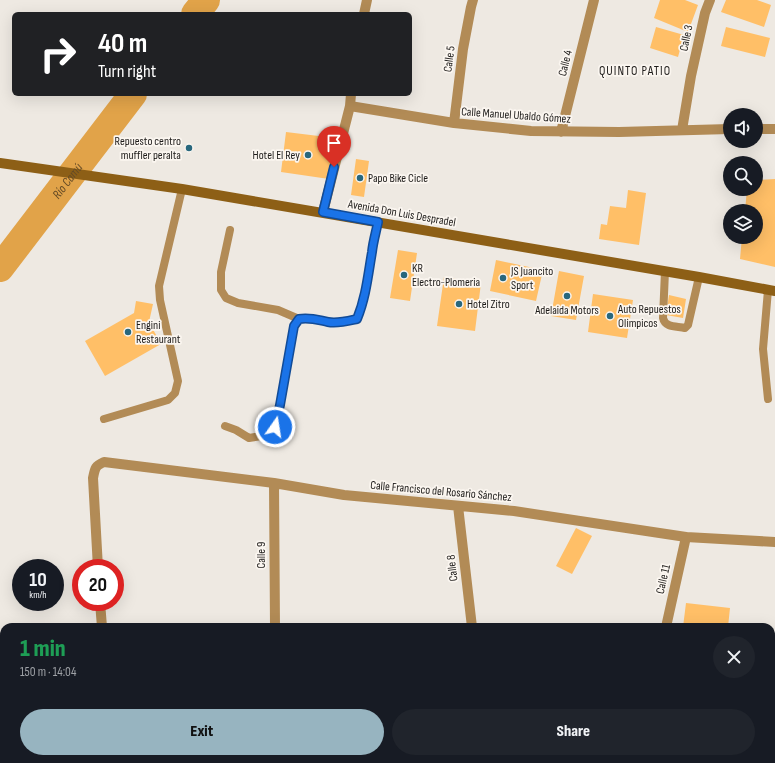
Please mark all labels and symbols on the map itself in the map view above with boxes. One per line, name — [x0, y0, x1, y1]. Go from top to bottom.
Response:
street label: Calle 3 — [676, 24, 697, 53]
street label: Calle 5 — [440, 45, 459, 73]
street label: Calle 4 — [555, 48, 576, 78]
district label: QUINTO PATIO — [599, 63, 671, 79]
street label: Calle Manuel Ubaldo Gómez — [461, 104, 572, 127]
pin — [317, 126, 351, 167]
place label: Repuesto centro muffler peralta — [115, 134, 181, 163]
marker: Repuesto centro muffler peralta — [184, 143, 194, 153]
place label: Hotel El Rey — [253, 148, 300, 163]
marker: Hotel El Rey — [303, 150, 313, 160]
water label: Río Camú — [49, 160, 87, 202]
place label: Papo Bike Cicle — [368, 171, 428, 186]
marker: Papo Bike Cicle — [355, 173, 365, 183]
street label: Avenida Don Luis Despradel — [346, 196, 457, 230]
place label: KR Electro-Plomeria — [412, 261, 481, 290]
place label: JS Juancito Sport — [510, 264, 553, 293]
marker: KR Electro-Plomeria — [399, 270, 409, 280]
marker: JS Juancito Sport — [498, 273, 508, 283]
marker: Adelaida Motors — [562, 291, 572, 301]
place label: Hotel Zitro — [467, 297, 510, 312]
marker: Hotel Zitro — [454, 299, 464, 309]
place label: Auto Repuestos Olimpicos — [617, 302, 681, 331]
place label: Adelaida Motors — [534, 303, 599, 318]
marker: Auto Repuestos Olimpicos — [605, 311, 615, 321]
place label: Engini Restaurant — [136, 318, 181, 347]
marker: Engini Restaurant — [123, 327, 133, 337]
position arrow — [254, 406, 296, 448]
street label: Calle Francisco del Rosario Sánchez — [370, 478, 513, 505]
street label: Calle 9 — [254, 542, 269, 568]
street label: Calle 8 — [443, 554, 462, 582]
speed limit sign: 20 — [72, 559, 124, 611]
street label: Calle 11 — [653, 562, 674, 595]

